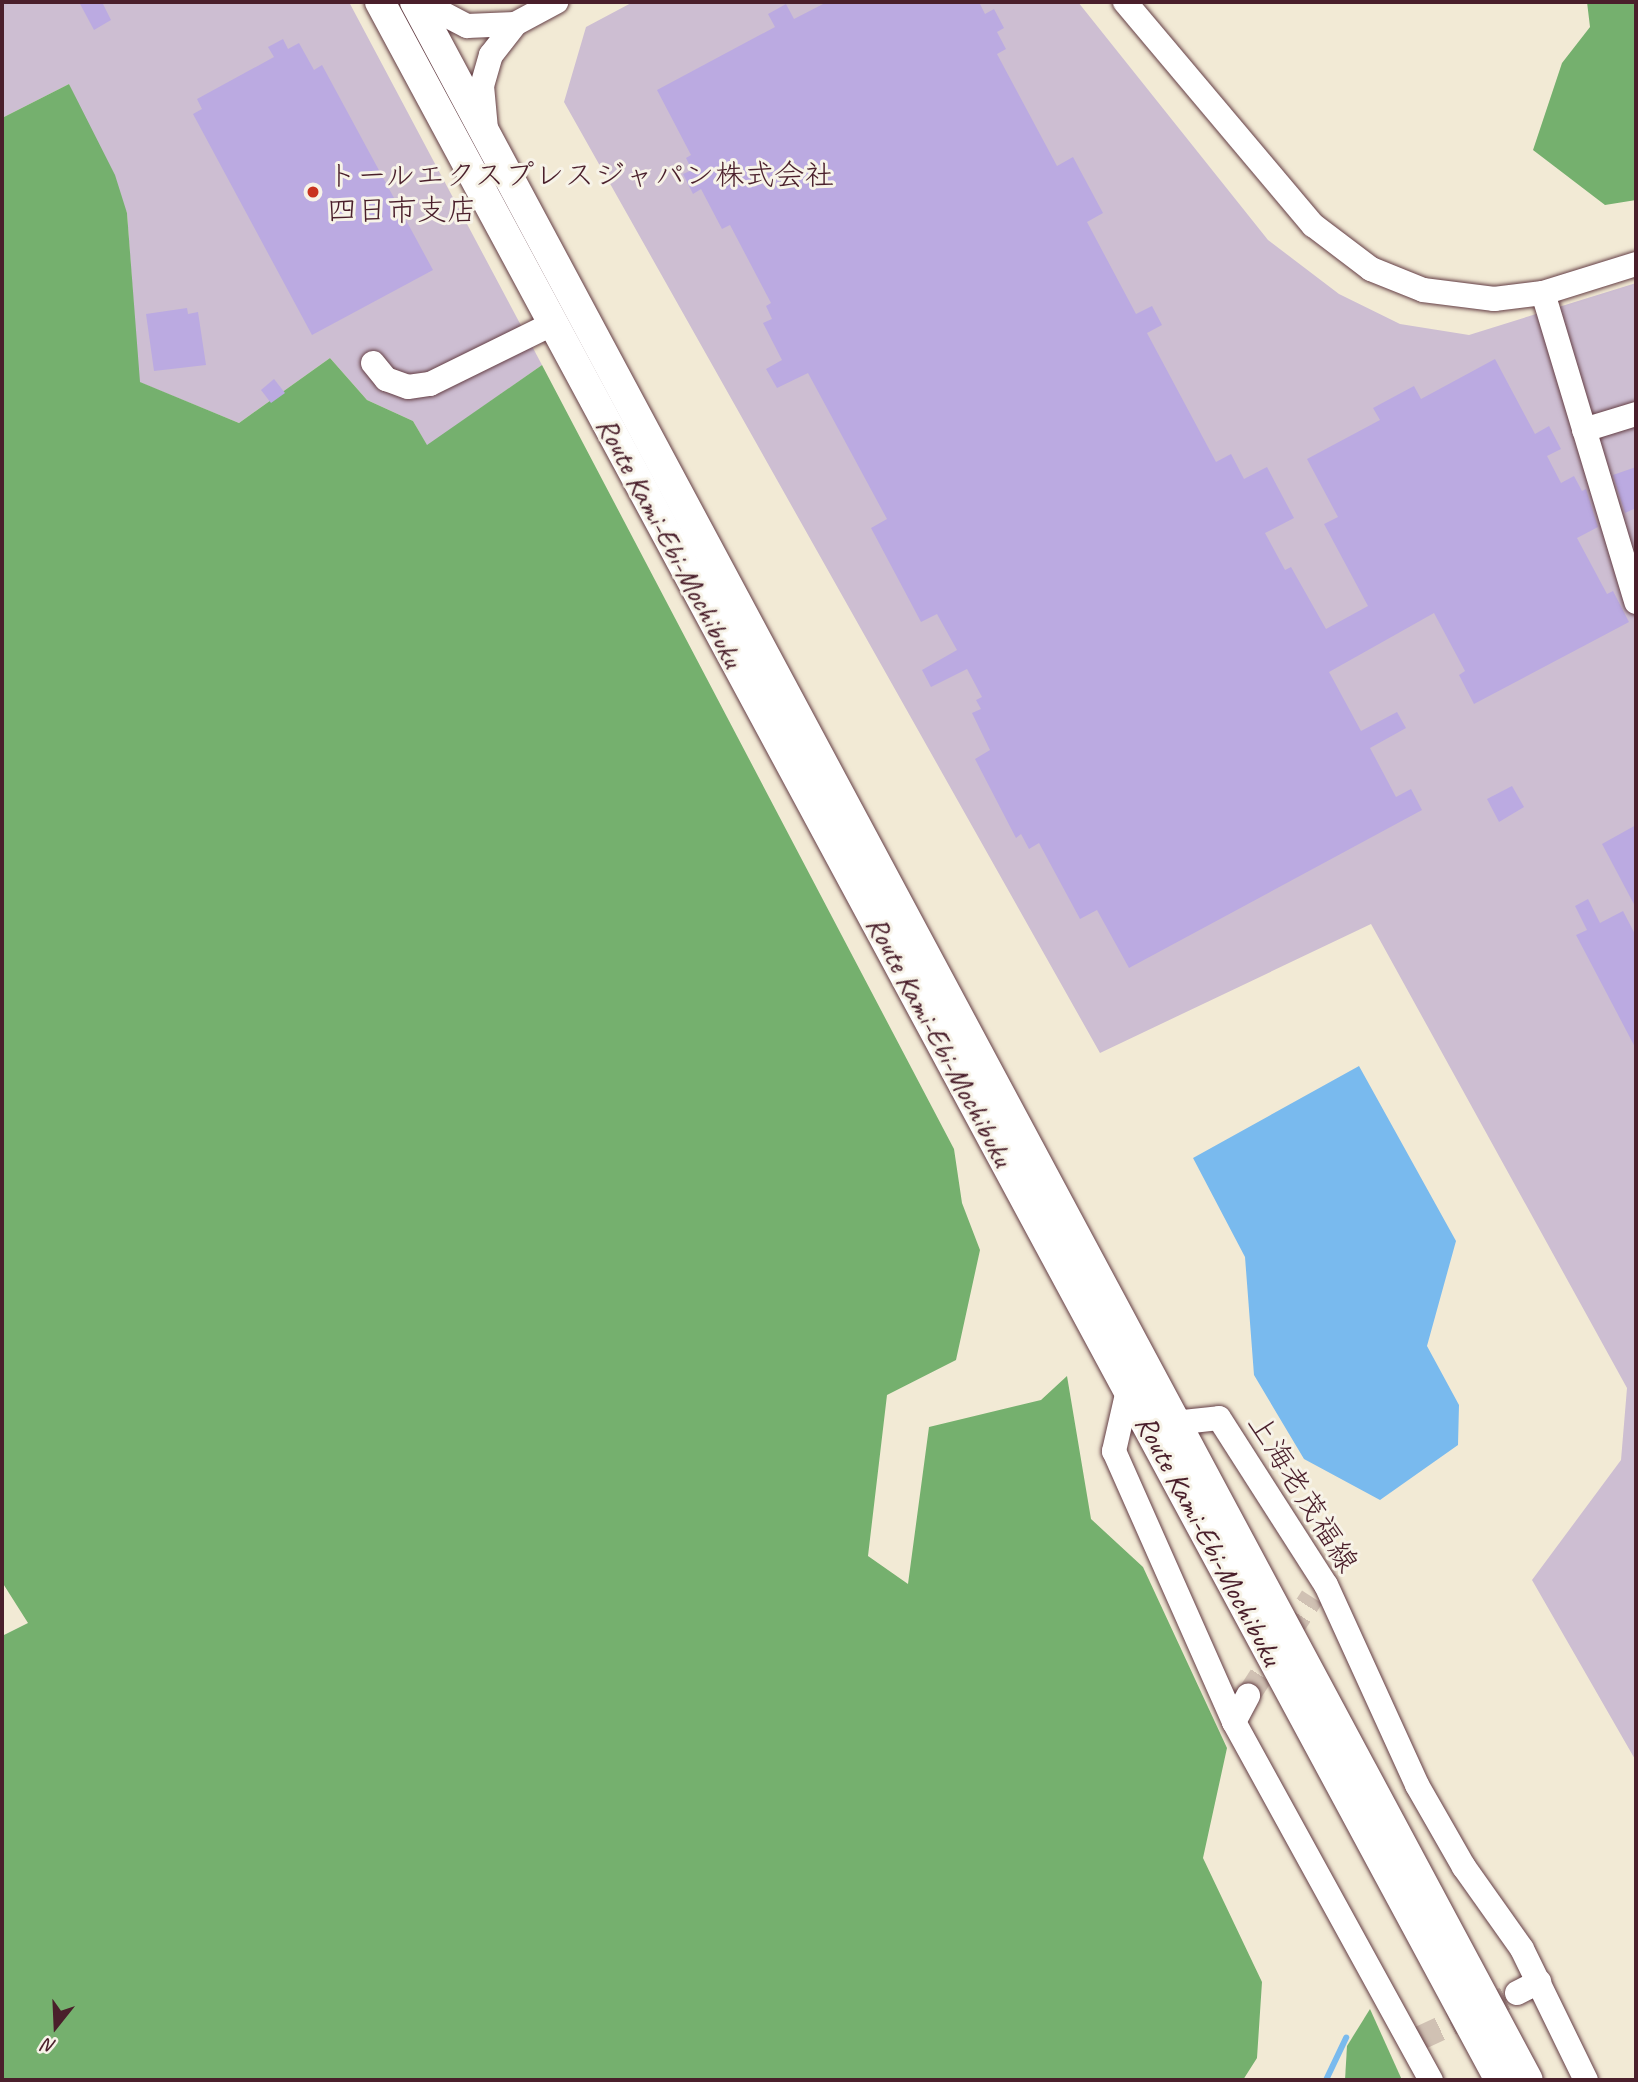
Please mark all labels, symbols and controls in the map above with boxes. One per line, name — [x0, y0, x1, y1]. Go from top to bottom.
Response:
place label: トールエクスプレスジャパン株式会社 四日市支店 — [327, 157, 837, 228]
marker: トールエクスプレスジャパン株式会社 四日市支店 — [305, 184, 321, 200]
street label: Route Kami-Ebi-Mochibuku — [589, 412, 751, 672]
street label: Route Kami-Ebi-Mochibuku — [859, 911, 1021, 1171]
street label: 上海老茂福線 — [1240, 1407, 1366, 1579]
street label: Route Kami-Ebi-Mochibuku — [1128, 1410, 1290, 1670]
north arrow — [21, 1991, 91, 2061]
text: N — [40, 2033, 59, 2059]

